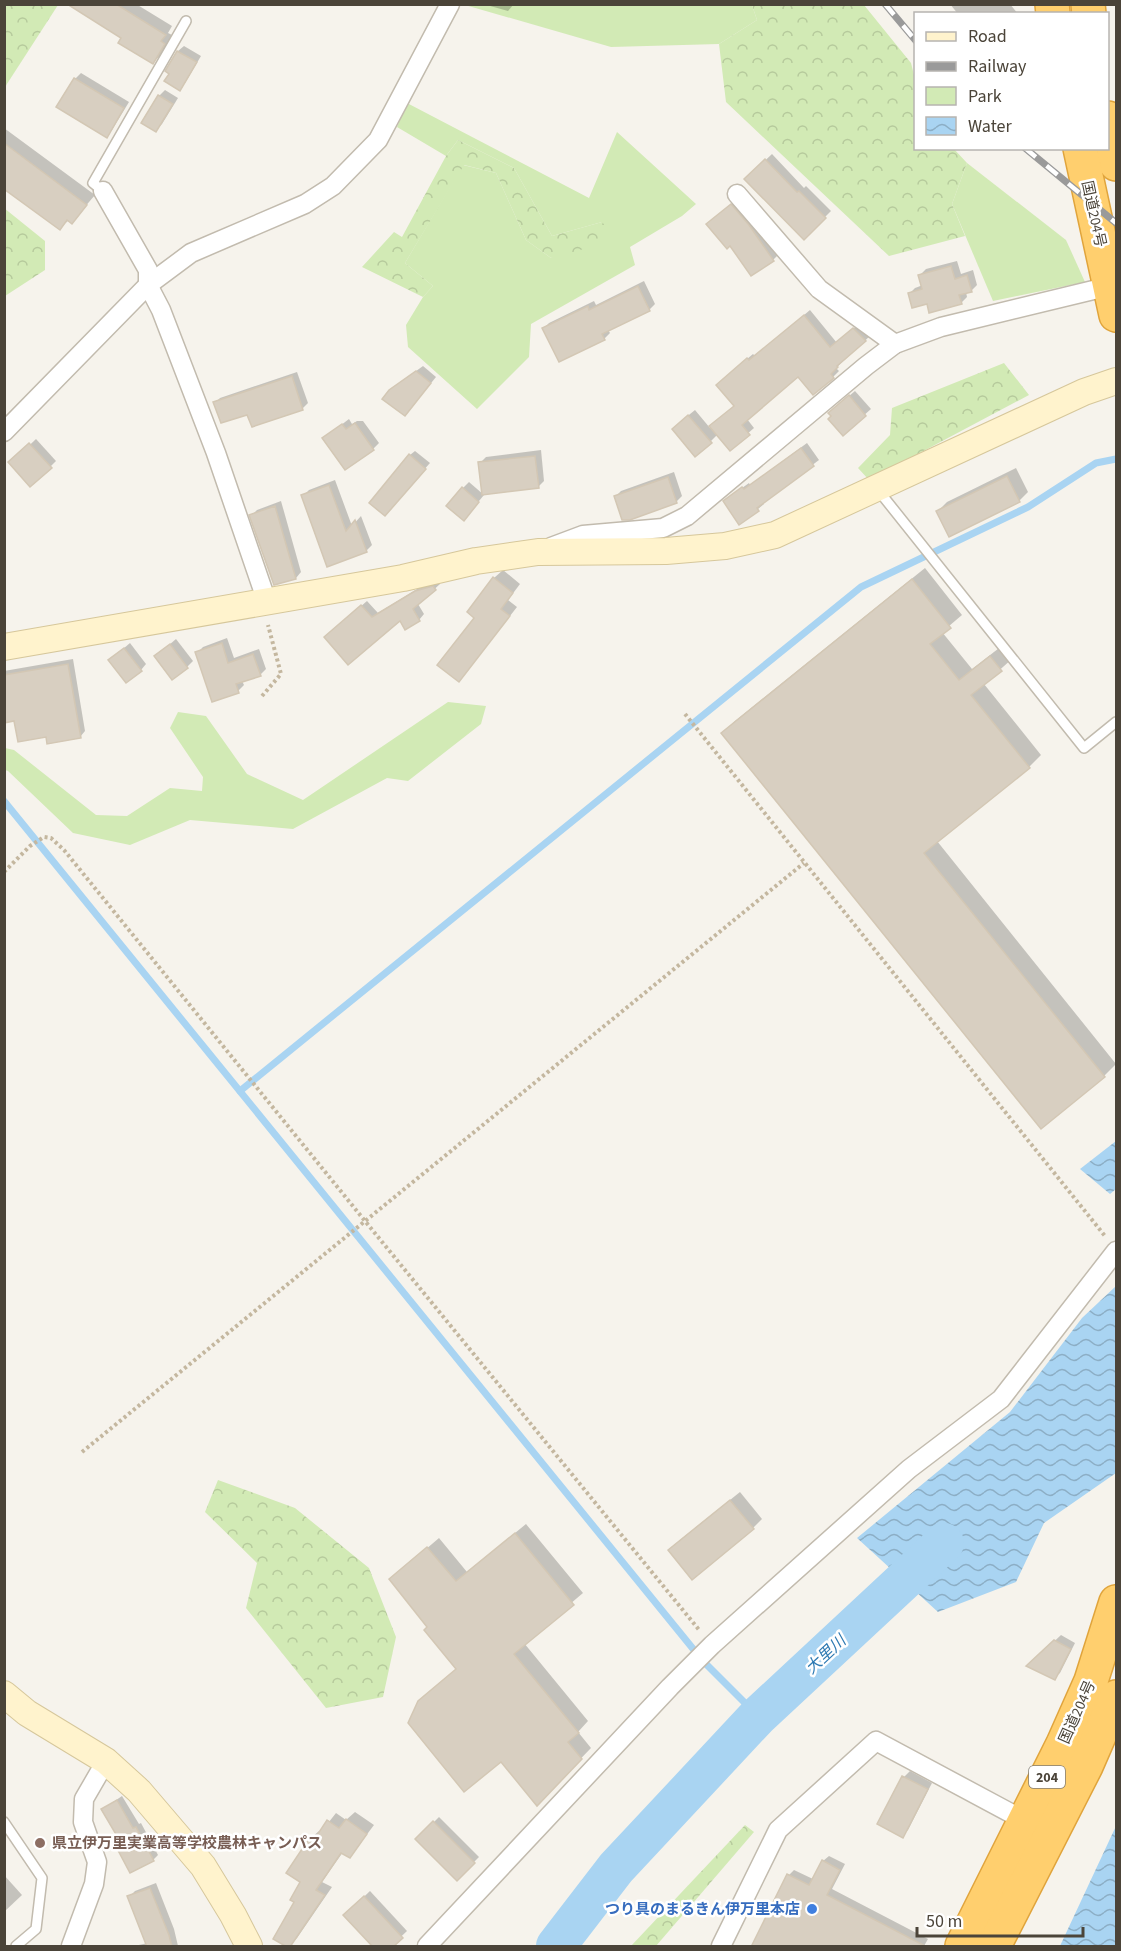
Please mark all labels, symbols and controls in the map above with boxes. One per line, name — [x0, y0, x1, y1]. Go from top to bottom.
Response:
legend — [914, 12, 1109, 150]
text: Road — [968, 24, 1007, 49]
text: Railway — [968, 54, 1027, 79]
text: Park — [968, 84, 1002, 109]
text: Water — [968, 114, 1012, 139]
street label: 国道204号 — [1076, 179, 1111, 249]
water label: 大里川 — [801, 1629, 852, 1679]
street label: 国道204号 — [1054, 1677, 1101, 1747]
road number: 204 — [1029, 1766, 1065, 1788]
place label: 県立伊万里実業高等学校農林キャンパス — [52, 1833, 322, 1854]
marker: 県立伊万里実業高等学校農林キャンパス — [33, 1836, 47, 1850]
place label: つり具のまるきん伊万里本店 — [605, 1899, 800, 1920]
scale bar — [917, 1900, 1084, 1938]
marker: つり具のまるきん伊万里本店 — [805, 1902, 819, 1916]
text: 50 m — [926, 1909, 962, 1934]

